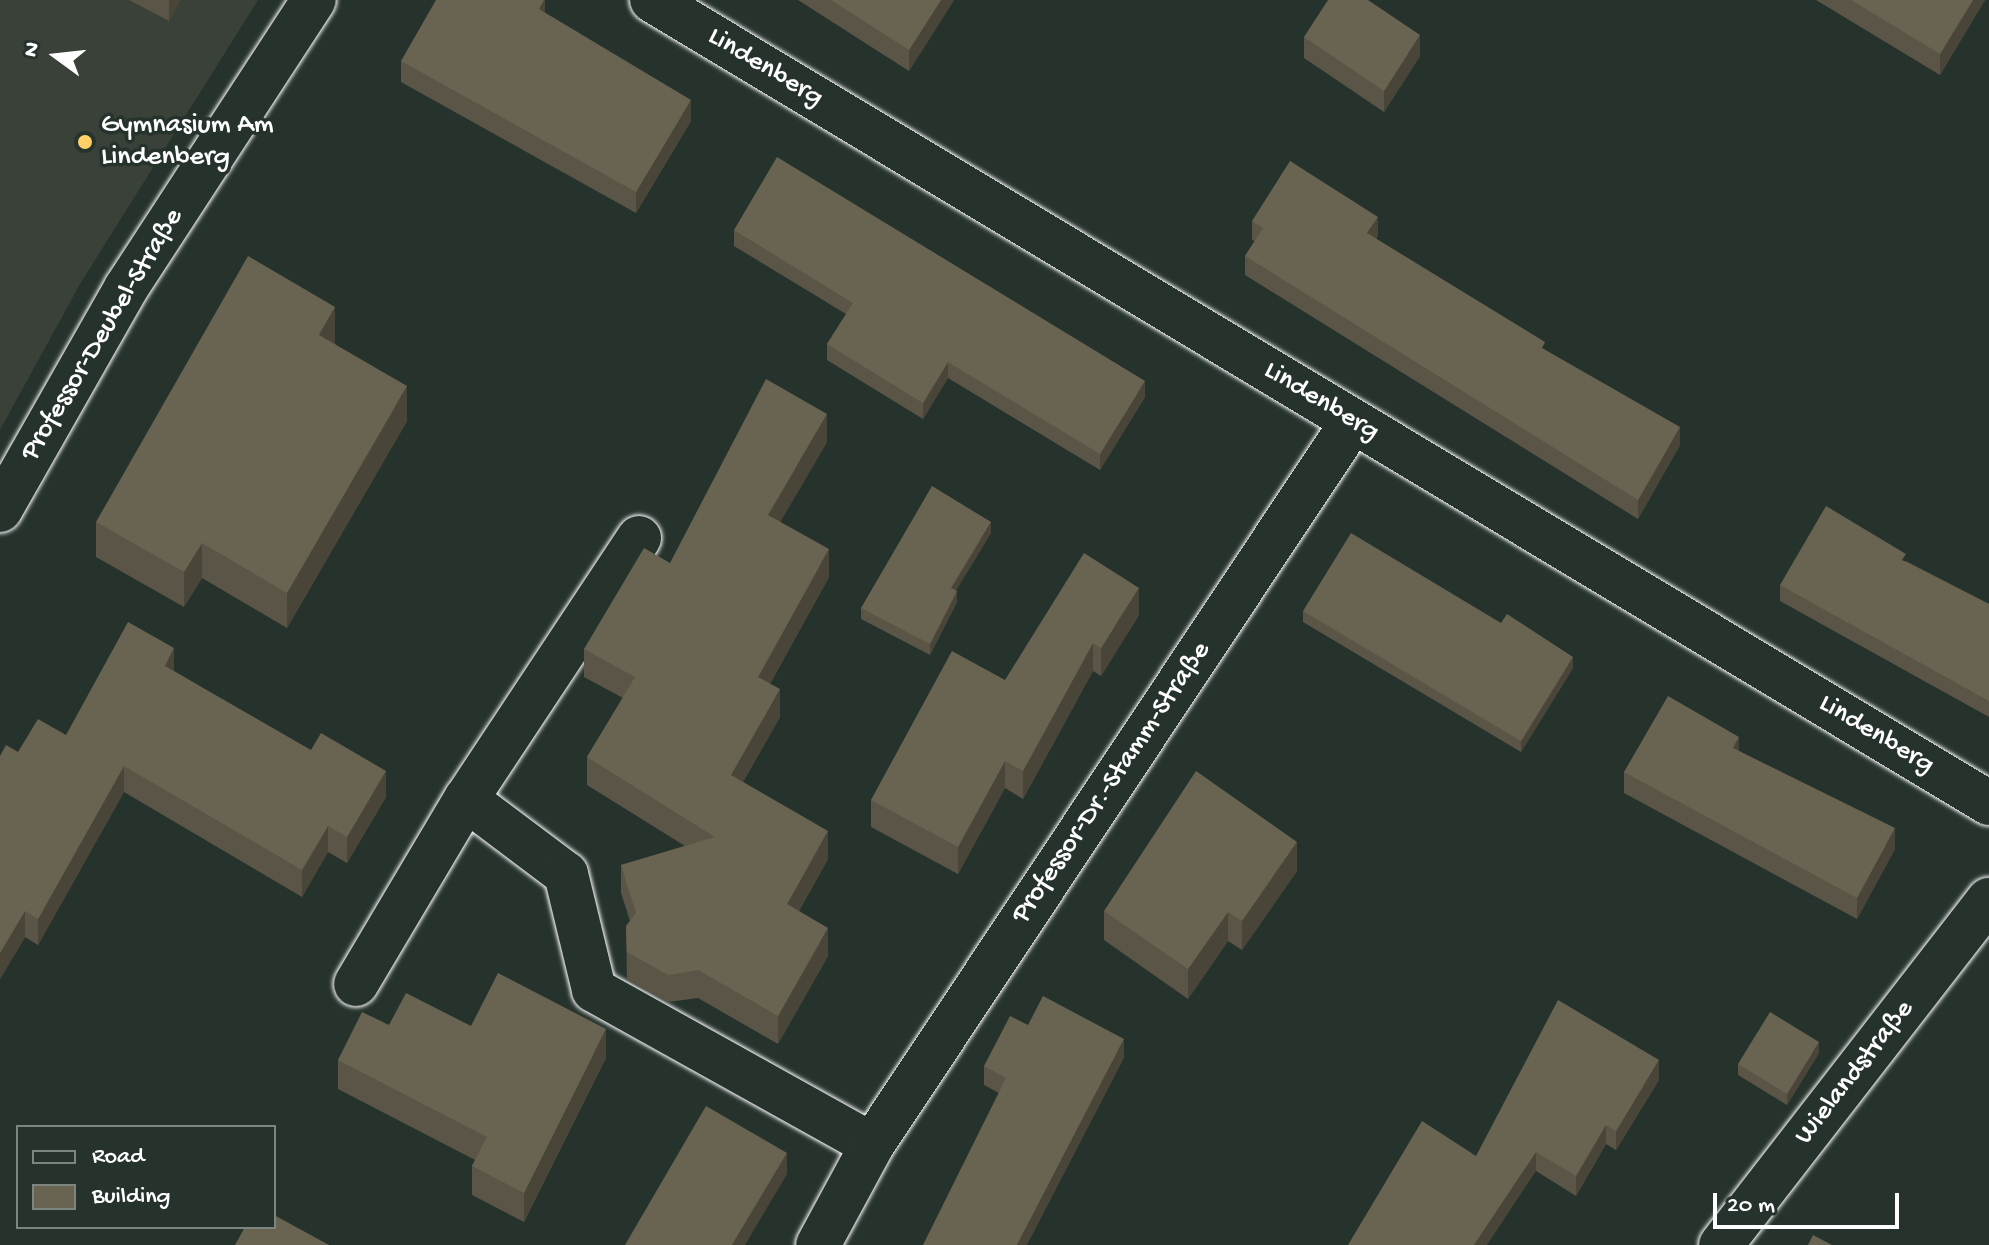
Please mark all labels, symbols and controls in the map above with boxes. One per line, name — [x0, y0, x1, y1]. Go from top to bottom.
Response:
north arrow — [16, 16, 96, 96]
street label: Lindenberg — [701, 20, 829, 116]
text: N — [18, 39, 47, 60]
place label: Gymnasium Am Lindenberg — [101, 109, 274, 175]
marker: Gymnasium Am Lindenberg — [76, 133, 94, 151]
street label: Professor-Deubel-Straße — [14, 203, 192, 467]
street label: Lindenberg — [1257, 354, 1385, 450]
street label: Professor-Dr.-Stamm-Straße — [1005, 636, 1219, 930]
street label: Lindenberg — [1812, 687, 1940, 783]
street label: Wielandstraße — [1788, 994, 1922, 1152]
legend — [16, 1125, 276, 1229]
text: Road — [92, 1143, 144, 1172]
scale bar — [1717, 1177, 1903, 1227]
text: Building — [92, 1183, 170, 1212]
text: 20 m — [1727, 1192, 1775, 1221]

